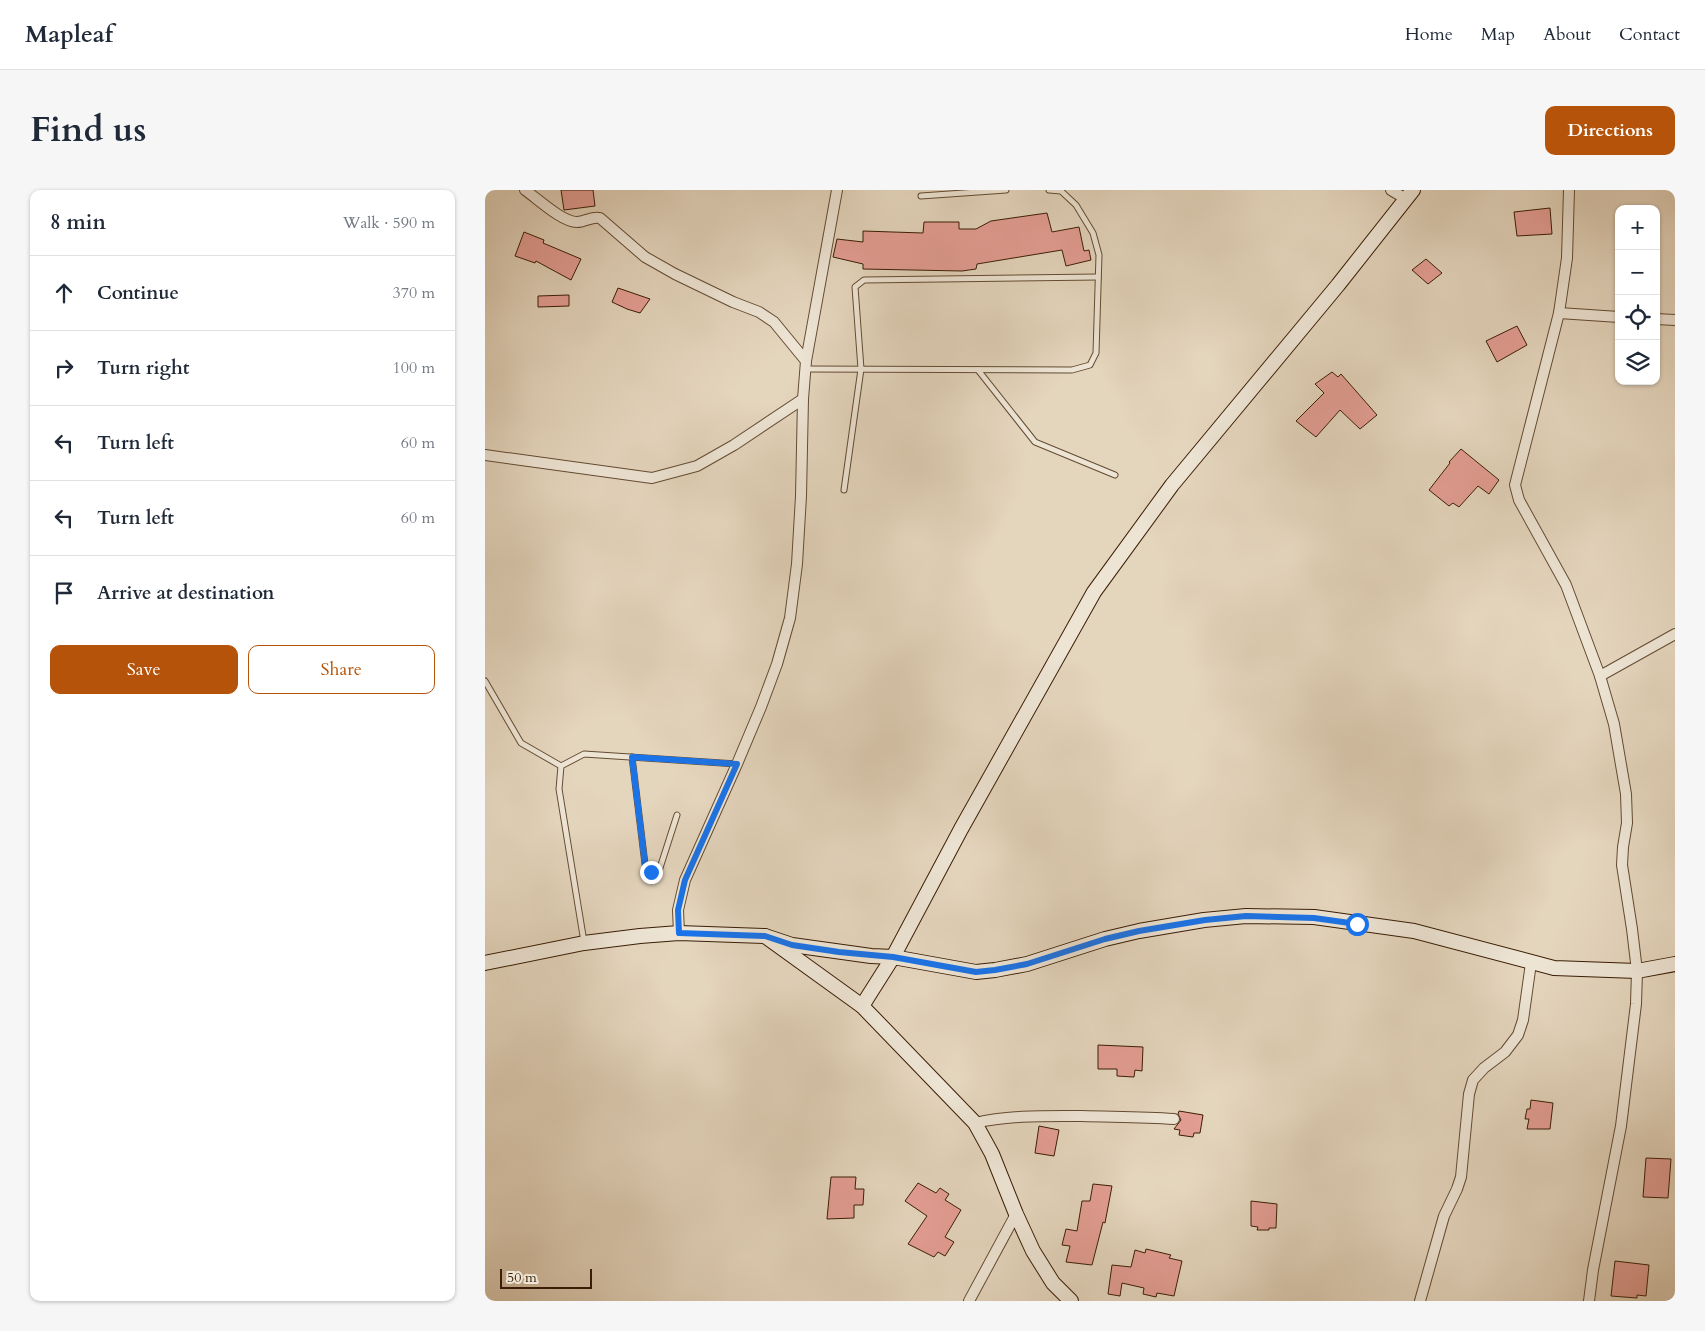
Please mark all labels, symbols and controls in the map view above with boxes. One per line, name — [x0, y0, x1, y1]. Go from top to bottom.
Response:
text: Mapleaf — [25, 18, 113, 51]
text: Home — [1405, 22, 1453, 47]
text: Map — [1481, 22, 1515, 47]
text: About — [1543, 22, 1591, 47]
text: Contact — [1619, 22, 1680, 47]
text: Find us — [30, 106, 146, 154]
button: Directions — [1545, 106, 1675, 155]
map controls — [1615, 205, 1660, 385]
button: + — [1615, 205, 1660, 250]
text: 8 min — [50, 208, 106, 237]
text: Walk · 590 m — [343, 212, 435, 234]
button: − — [1615, 250, 1660, 295]
icon: ahead — [50, 279, 78, 307]
text: Continue — [97, 280, 179, 306]
text: 370 m — [393, 282, 435, 304]
button: locate — [1615, 295, 1660, 340]
button: layers — [1615, 340, 1660, 385]
icon: right — [50, 354, 78, 382]
text: Turn right — [97, 355, 189, 381]
text: 100 m — [393, 357, 435, 379]
icon: left — [50, 429, 78, 457]
text: Turn left — [97, 430, 174, 456]
text: 60 m — [401, 432, 435, 454]
icon: left — [50, 504, 78, 532]
text: Turn left — [97, 505, 174, 531]
text: 60 m — [401, 507, 435, 529]
icon: arrive — [50, 579, 78, 607]
text: Arrive at destination — [97, 580, 274, 606]
button: Save — [50, 645, 238, 694]
button: Share — [248, 645, 435, 694]
route end — [640, 861, 663, 884]
route start — [1346, 913, 1369, 936]
scale bar — [500, 1266, 593, 1289]
text: 50 m — [507, 1268, 537, 1287]

